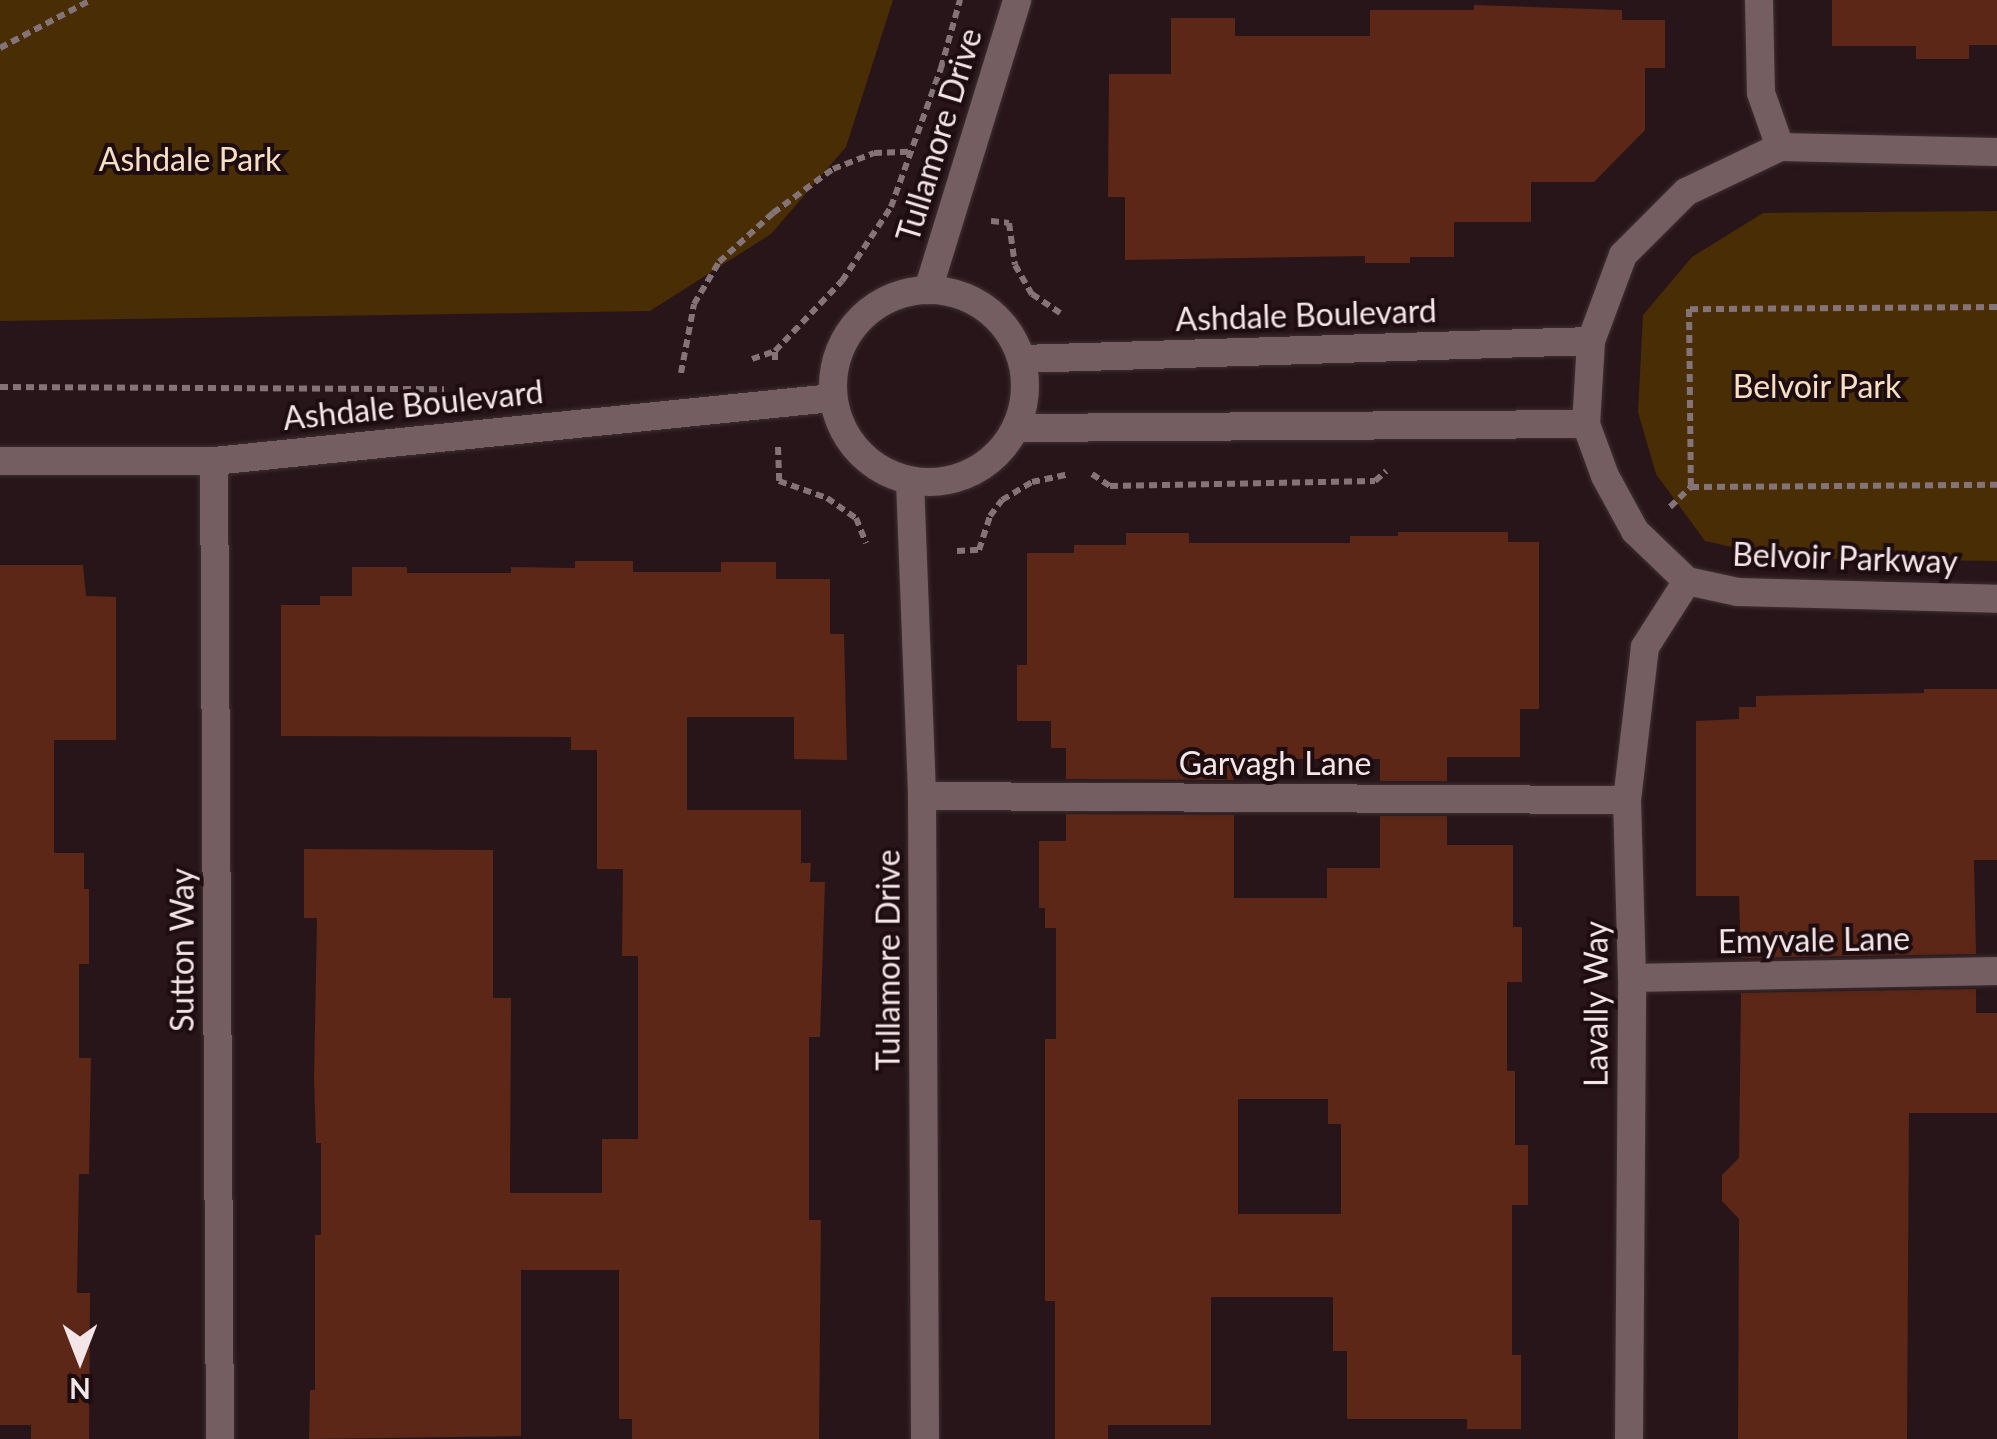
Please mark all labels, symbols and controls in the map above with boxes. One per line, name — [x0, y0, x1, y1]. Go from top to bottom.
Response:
street label: Tullamore Drive — [888, 24, 990, 246]
park label: Ashdale Park — [99, 140, 281, 178]
street label: Ashdale Boulevard — [1175, 291, 1437, 339]
park label: Belvoir Park — [1732, 367, 1902, 405]
street label: Ashdale Boulevard — [281, 372, 545, 438]
street label: Belvoir Parkway — [1731, 535, 1959, 581]
street label: Garvagh Lane — [1179, 744, 1371, 782]
street label: Tullamore Drive — [869, 849, 907, 1071]
street label: Sutton Way — [163, 868, 201, 1032]
street label: Emyvale Lane — [1718, 919, 1910, 961]
street label: Lavally Way — [1577, 920, 1615, 1088]
north arrow — [30, 1309, 130, 1409]
text: N — [69, 1372, 91, 1406]

